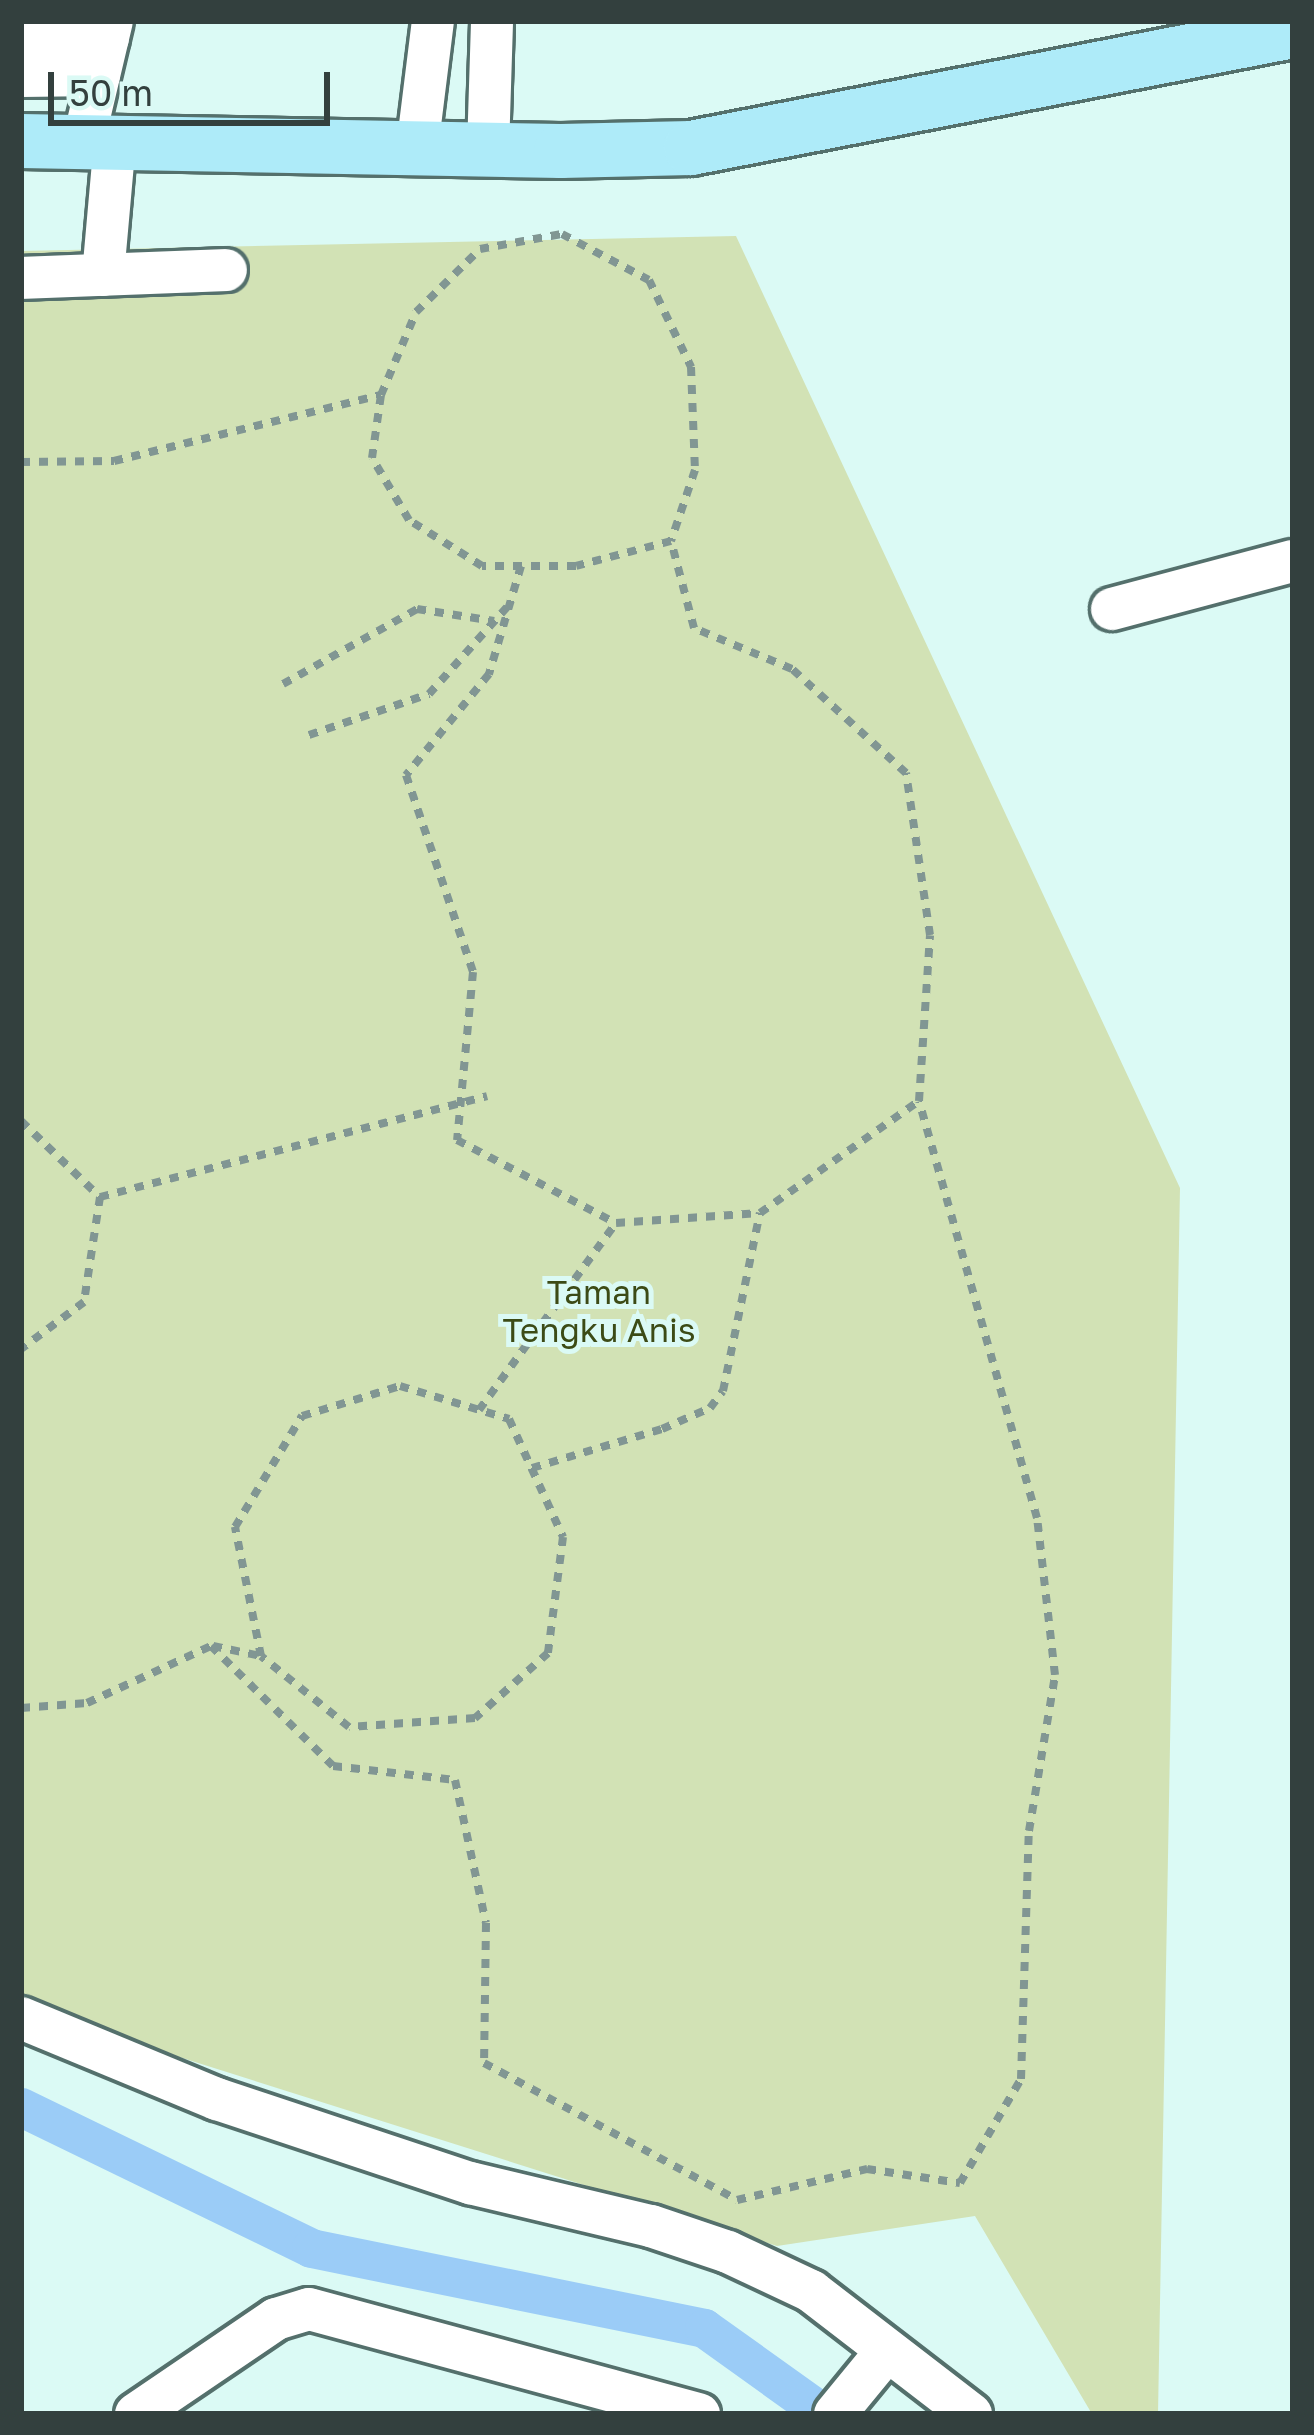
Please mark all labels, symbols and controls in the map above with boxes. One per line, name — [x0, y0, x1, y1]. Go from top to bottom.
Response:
scale bar — [54, 48, 336, 122]
text: 50 m — [69, 71, 153, 114]
park label: Taman Tengku Anis — [503, 1272, 695, 1350]

